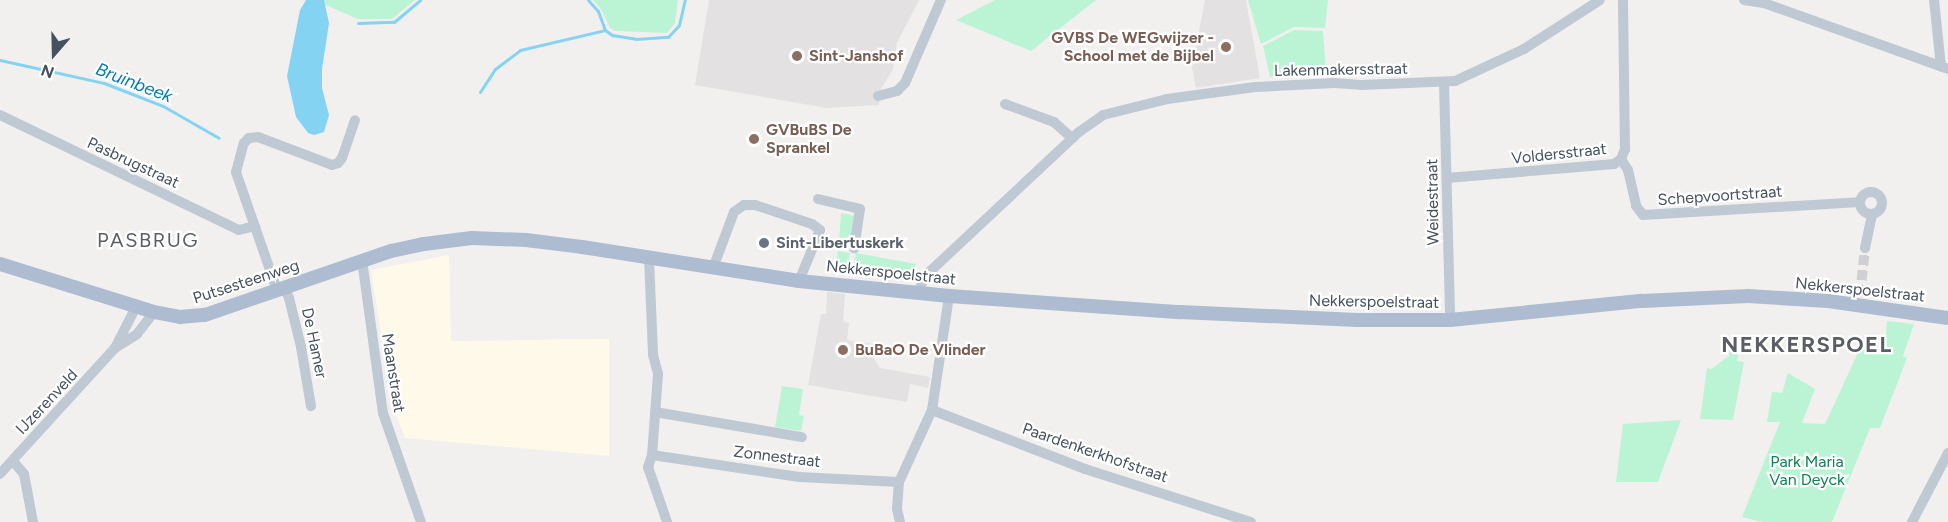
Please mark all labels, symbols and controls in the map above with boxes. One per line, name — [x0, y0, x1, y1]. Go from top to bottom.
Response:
north arrow — [24, 24, 84, 84]
place label: GVBS De WEGwijzer - School met de Bijbel — [1051, 28, 1214, 66]
marker: GVBS De WEGwijzer - School met de Bijbel — [1219, 40, 1233, 54]
place label: Sint-Janshof — [809, 46, 904, 66]
marker: Sint-Janshof — [790, 49, 804, 63]
water label: Bruinbeek — [93, 59, 175, 107]
street label: Lakenmakersstraat — [1274, 59, 1408, 81]
text: N — [39, 60, 57, 82]
place label: GVBuBS De Sprankel — [766, 120, 852, 158]
marker: GVBuBS De Sprankel — [747, 132, 761, 146]
street label: Pasbrugstraat — [84, 133, 182, 193]
street label: Voldersstraat — [1511, 139, 1607, 169]
street label: Weidestraat — [1423, 159, 1443, 245]
street label: Schepvoortstraat — [1657, 182, 1783, 210]
district label: PASBRUG — [97, 228, 199, 252]
place label: Sint-Libertuskerk — [776, 233, 904, 253]
marker: Sint-Libertuskerk — [757, 236, 771, 250]
street label: Putsesteenweg — [190, 256, 302, 308]
street label: Nekkerspoelstraat — [825, 257, 957, 289]
street label: Nekkerspoelstraat — [1794, 274, 1926, 306]
street label: Nekkerspoelstraat — [1309, 291, 1439, 313]
street label: De Hamer — [297, 306, 331, 380]
street label: Maanstraat — [377, 332, 409, 414]
district label: NEKKERSPOEL — [1721, 332, 1893, 358]
place label: BuBaO De Vlinder — [855, 340, 986, 360]
marker: BuBaO De Vlinder — [836, 343, 850, 357]
street label: IJzerenveld — [12, 366, 82, 438]
street label: Paardenkerkhofstraat — [1020, 419, 1170, 487]
street label: Zonnestraat — [732, 442, 822, 472]
park label: Park Maria Van Deyck — [1769, 452, 1845, 490]

